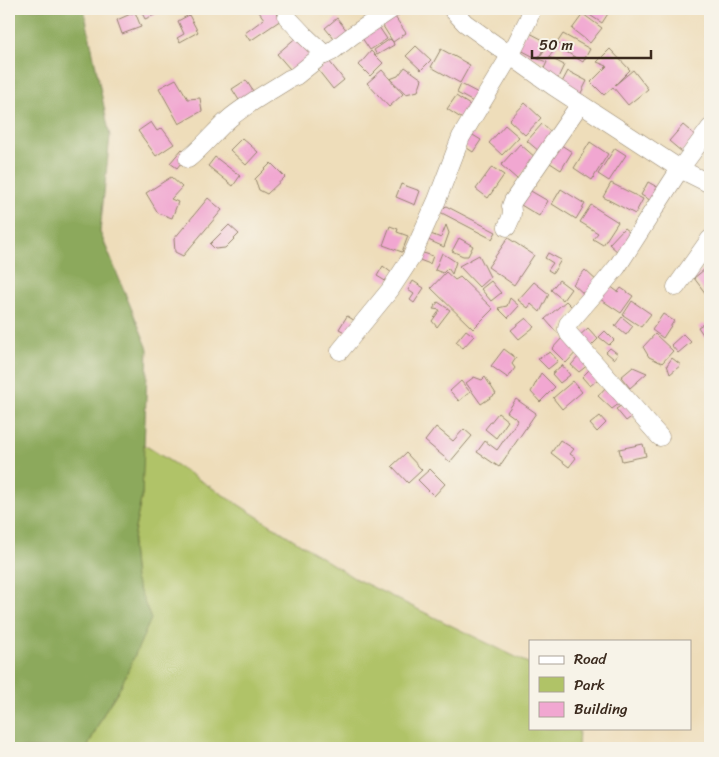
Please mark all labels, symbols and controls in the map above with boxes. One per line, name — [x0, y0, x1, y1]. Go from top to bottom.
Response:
scale bar — [532, 28, 650, 60]
text: 50 m — [539, 32, 574, 58]
legend — [529, 640, 692, 730]
text: Road — [574, 646, 607, 672]
text: Park — [574, 672, 605, 698]
text: Building — [574, 696, 628, 722]

